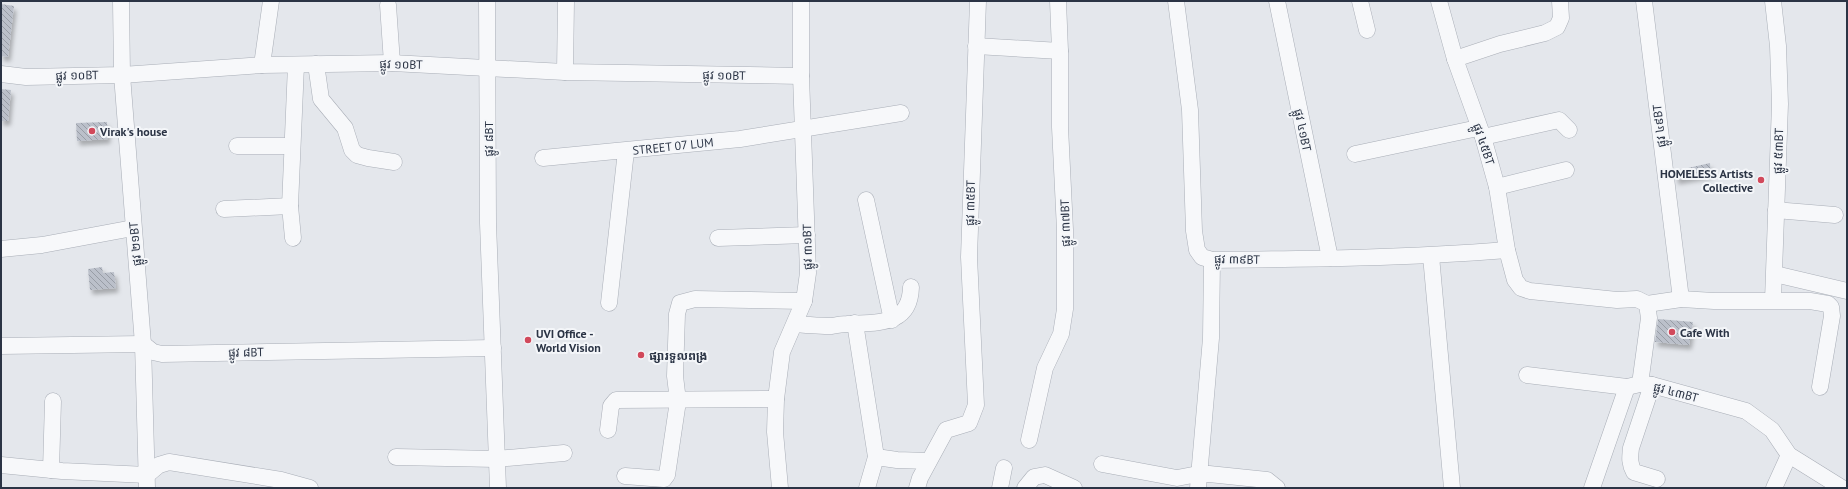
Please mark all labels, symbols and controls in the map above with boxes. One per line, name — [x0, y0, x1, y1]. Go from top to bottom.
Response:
street label: ផ្លូវ ១០BT — [379, 56, 423, 75]
street label: ផ្លូវ ១០BT — [55, 67, 99, 86]
street label: ផ្លូវ ១០BT — [702, 67, 746, 86]
street label: ផ្លូវ ៤៩BT — [1649, 103, 1673, 148]
street label: ផ្លូវ ៤១BT — [1288, 107, 1315, 154]
street label: ផ្លូវ ៨BT — [481, 121, 499, 157]
street label: ផ្លូវ ៤៥BT — [1467, 121, 1498, 168]
place label: Virak's house — [99, 124, 167, 139]
marker: Virak's house — [87, 126, 97, 136]
street label: ផ្លូវ ៥៣BT — [1770, 127, 1790, 174]
street label: STREET 07 LUM — [632, 134, 714, 158]
place label: HOMELESS Artists Collective — [1660, 166, 1753, 195]
marker: HOMELESS Artists Collective — [1756, 175, 1766, 185]
street label: ផ្លូវ ៣៥BT — [962, 180, 981, 226]
street label: ផ្លូវ ៣៧BT — [1057, 198, 1077, 247]
street label: ផ្លូវ ២១BT — [126, 220, 148, 267]
street label: ផ្លូវ ៣១BT — [799, 223, 818, 270]
street label: ផ្លូវ ៣៩BT — [1214, 251, 1260, 270]
place label: Cafe With — [1680, 325, 1729, 340]
place label: UVI Office - World Vision — [536, 326, 601, 355]
marker: Cafe With — [1667, 327, 1677, 337]
marker: UVI Office - World Vision — [523, 335, 533, 345]
street label: ផ្លូវ ៨BT — [228, 344, 264, 363]
place label: ផ្សារទួលពង្រ — [649, 348, 708, 363]
marker: ផ្សារទួលពង្រ — [636, 350, 646, 360]
street label: ផ្លូវ ៤៣BT — [1651, 379, 1700, 409]

